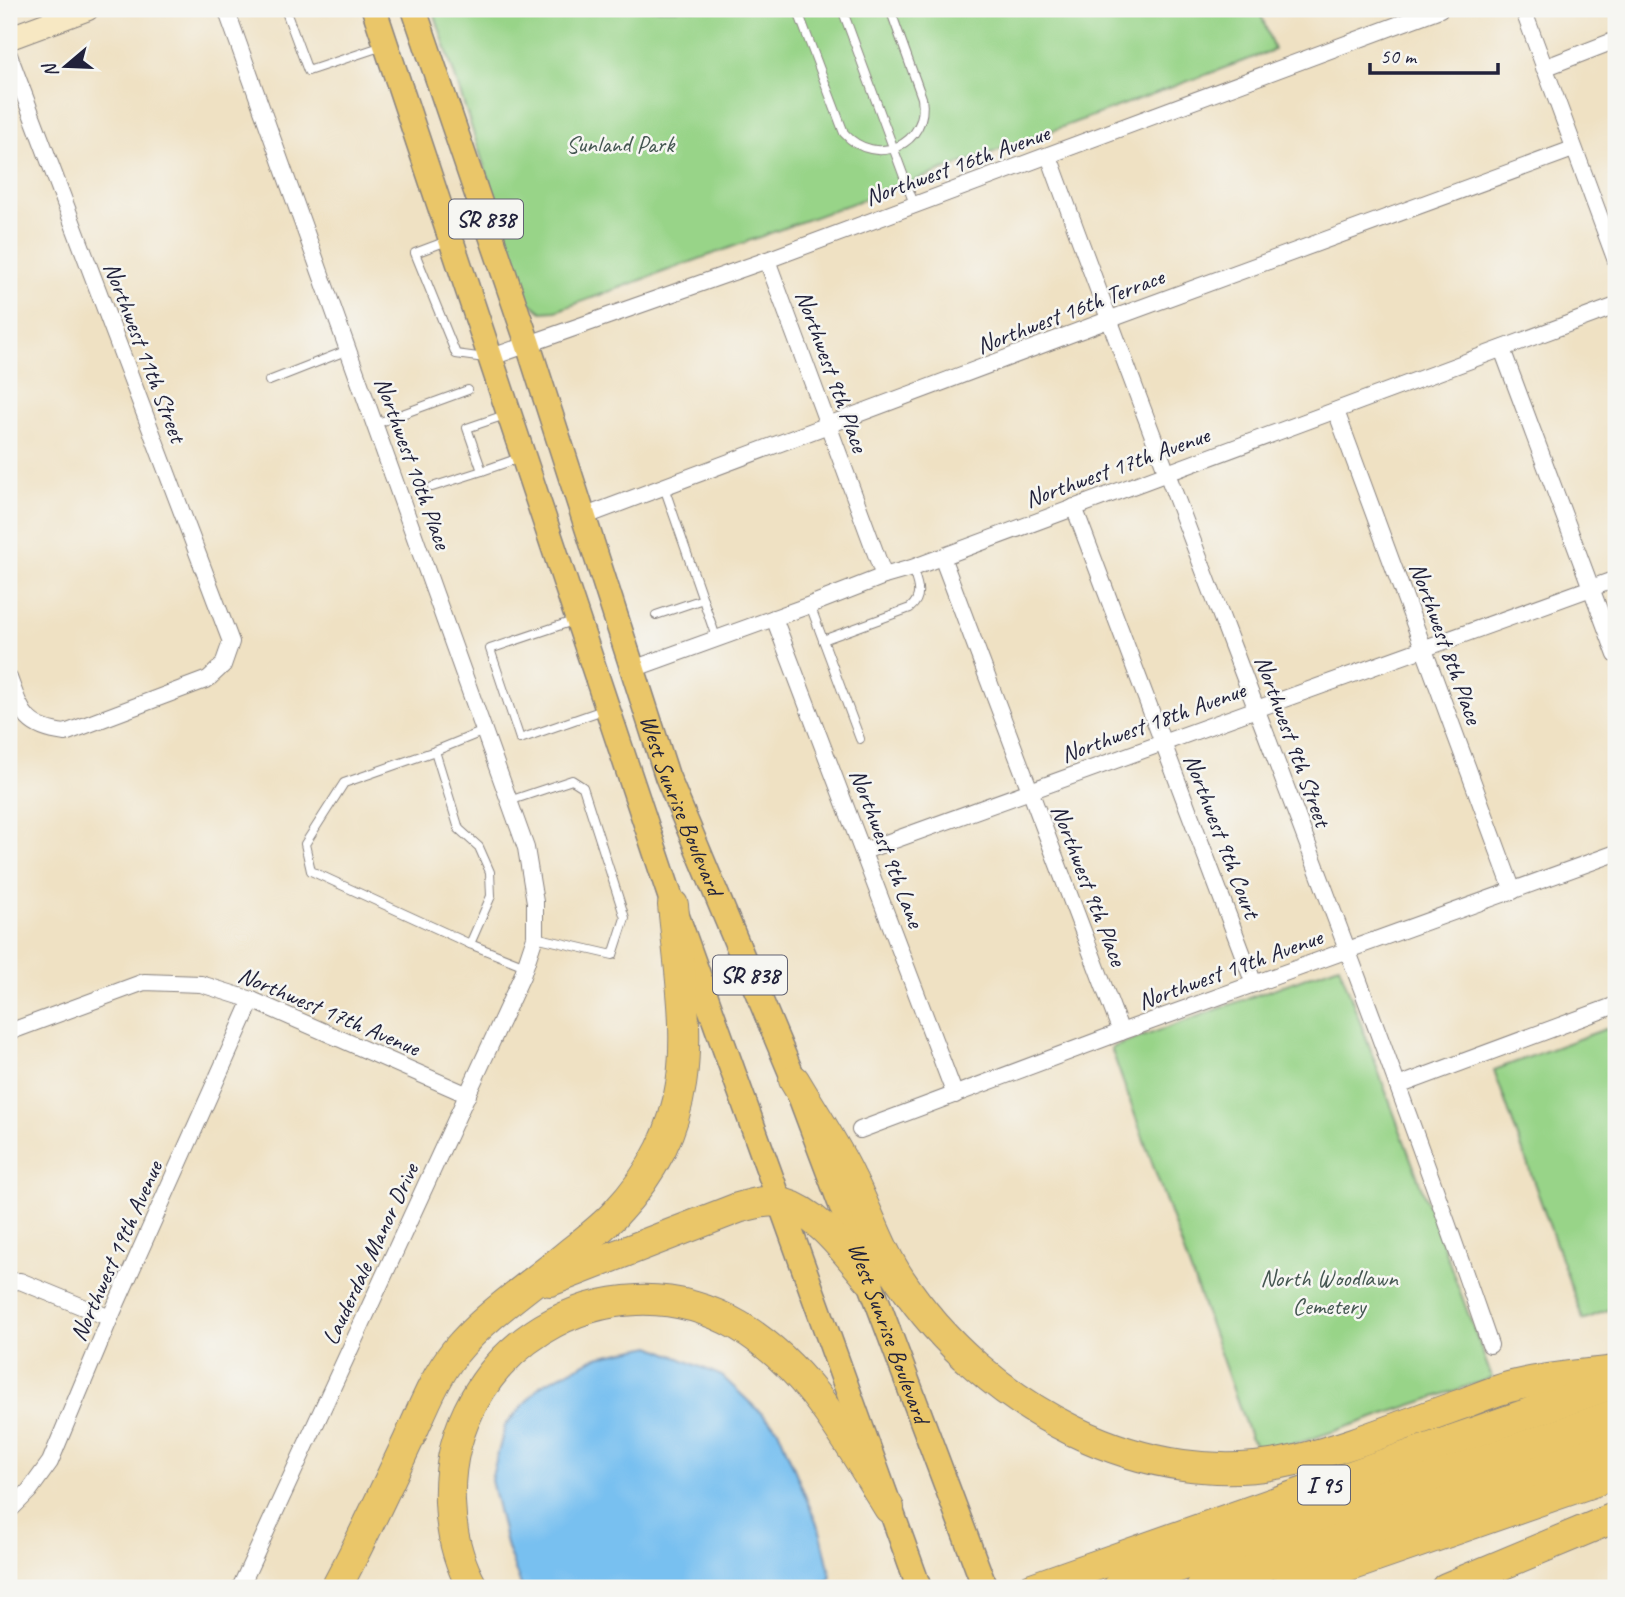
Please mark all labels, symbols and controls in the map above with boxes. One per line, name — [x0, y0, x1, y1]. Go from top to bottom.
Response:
north arrow — [32, 32, 102, 102]
scale bar — [1370, 32, 1497, 76]
text: 50 m — [1380, 43, 1418, 69]
text: N — [37, 59, 64, 81]
street label: Northwest 16th Avenue — [861, 117, 1055, 212]
park label: Sunland Park — [566, 129, 676, 159]
road number: SR 838 — [449, 200, 523, 238]
street label: Northwest 11th Street — [97, 258, 194, 448]
street label: Northwest 16th Terrace — [972, 261, 1170, 361]
street label: Northwest 9th Place — [789, 286, 876, 458]
street label: Northwest 10th Place — [368, 373, 459, 555]
street label: Northwest 17th Avenue — [1021, 419, 1215, 514]
street label: Northwest 8th Place — [1403, 558, 1490, 730]
street label: Northwest 9th Street — [1248, 651, 1339, 832]
street label: Northwest 18th Avenue — [1057, 674, 1251, 769]
street label: West Sunrise Boulevard — [633, 711, 731, 903]
street label: Northwest 9th Court — [1177, 750, 1268, 924]
street label: Northwest 9th Lane — [843, 765, 932, 933]
street label: Northwest 9th Place — [1045, 800, 1134, 972]
street label: Northwest 19th Avenue — [1134, 921, 1328, 1016]
road number: SR 838 — [713, 956, 787, 994]
street label: Northwest 17th Avenue — [234, 959, 426, 1064]
street label: Northwest 19th Avenue — [63, 1154, 170, 1346]
street label: Lauderdale Manor Drive — [315, 1157, 426, 1349]
street label: West Sunrise Boulevard — [841, 1238, 938, 1431]
park label: North Woodlawn Cemetery — [1260, 1263, 1399, 1321]
road number: I 95 — [1298, 1466, 1350, 1504]

